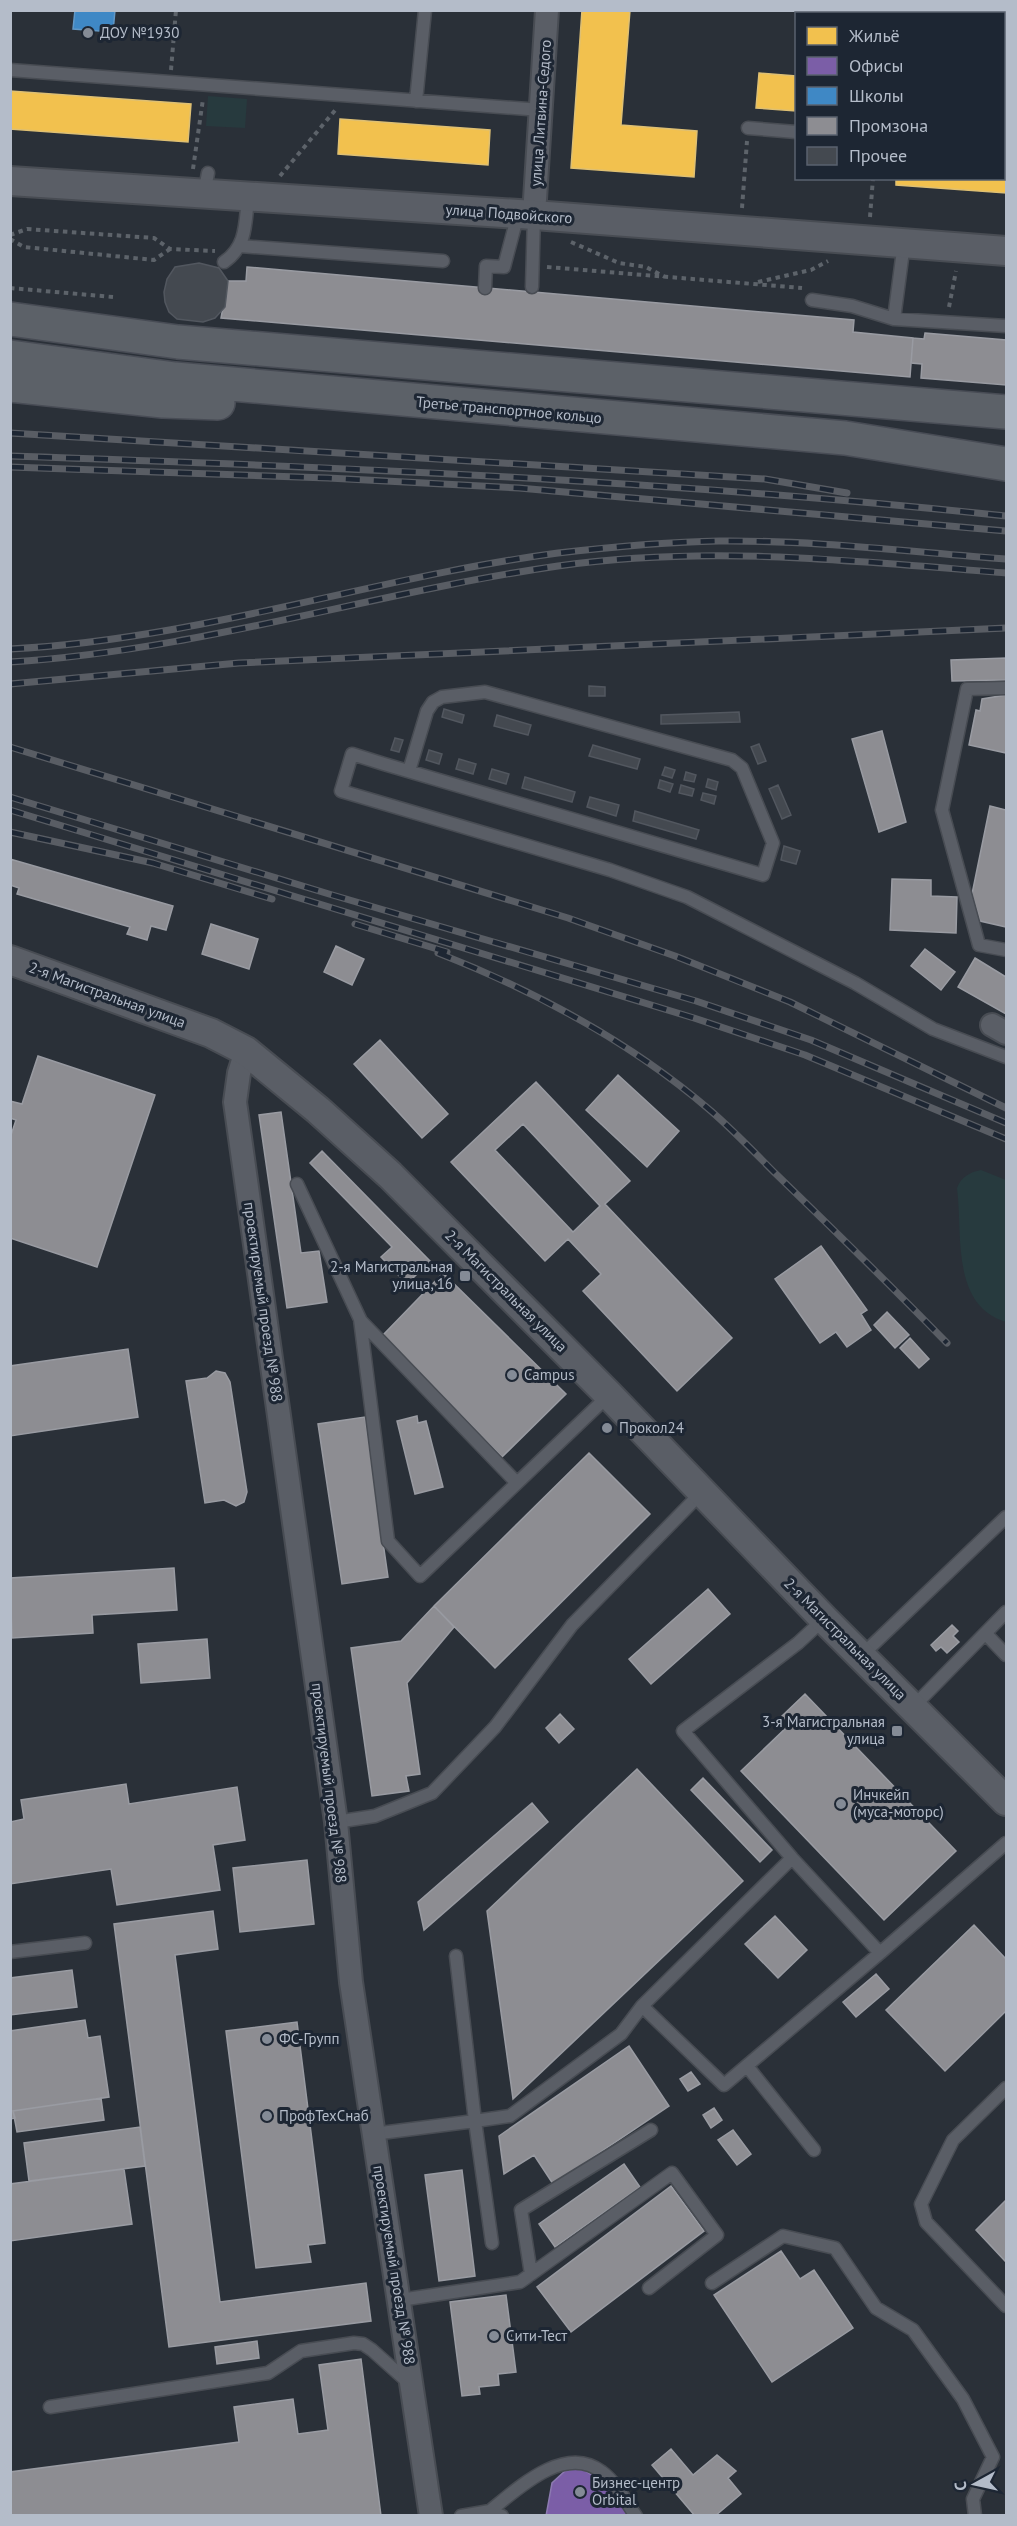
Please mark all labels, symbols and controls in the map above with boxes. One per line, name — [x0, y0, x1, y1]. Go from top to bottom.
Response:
legend — [795, 12, 1005, 180]
place label: ДОУ №1930 — [100, 23, 179, 42]
text: Жильё — [848, 24, 900, 47]
marker: ДОУ №1930 — [81, 26, 95, 40]
street label: улица Литвина-Седого — [526, 39, 555, 187]
text: Офисы — [849, 54, 903, 77]
text: Школы — [849, 84, 904, 107]
text: Промзона — [849, 114, 928, 137]
text: Прочее — [849, 144, 907, 167]
street label: улица Подвойского — [445, 200, 573, 227]
street label: Третье транспортное кольцо — [415, 392, 603, 427]
street label: 2-я Магистральная улица — [26, 957, 188, 1032]
street label: проектируемый проезд № 988 — [240, 1201, 287, 1403]
street label: 2-я Магистральная улица — [441, 1226, 571, 1356]
place label: 2-я Магистральная улица, 16 — [330, 1257, 453, 1293]
marker: 2-я Магистральная улица, 16 — [458, 1269, 472, 1283]
place label: Campus — [524, 1365, 574, 1384]
marker: Campus — [505, 1368, 519, 1382]
place label: Прокол24 — [619, 1418, 684, 1437]
marker: Прокол24 — [600, 1421, 614, 1435]
street label: 2-я Магистральная улица — [780, 1574, 910, 1704]
street label: проектируемый проезд № 988 — [308, 1682, 351, 1884]
place label: 3-я Магистральная улица — [762, 1712, 885, 1748]
marker: 3-я Магистральная улица — [890, 1724, 904, 1738]
place label: Инчкейп (муса-моторс) — [853, 1785, 944, 1821]
marker: Инчкейп (муса-моторс) — [834, 1797, 848, 1811]
place label: ФС-Групп — [279, 2029, 339, 2048]
marker: ФС-Групп — [260, 2032, 274, 2046]
place label: ПрофТехСнаб — [279, 2106, 369, 2125]
marker: ПрофТехСнаб — [260, 2109, 274, 2123]
street label: проектируемый проезд № 988 — [369, 2164, 420, 2366]
place label: Сити-Тест — [506, 2326, 567, 2345]
marker: Сити-Тест — [487, 2329, 501, 2343]
north arrow — [945, 2454, 1005, 2514]
place label: Бизнес-центр Orbital — [592, 2473, 680, 2509]
text: С — [950, 2480, 971, 2492]
marker: Бизнес-центр Orbital — [573, 2485, 587, 2499]

